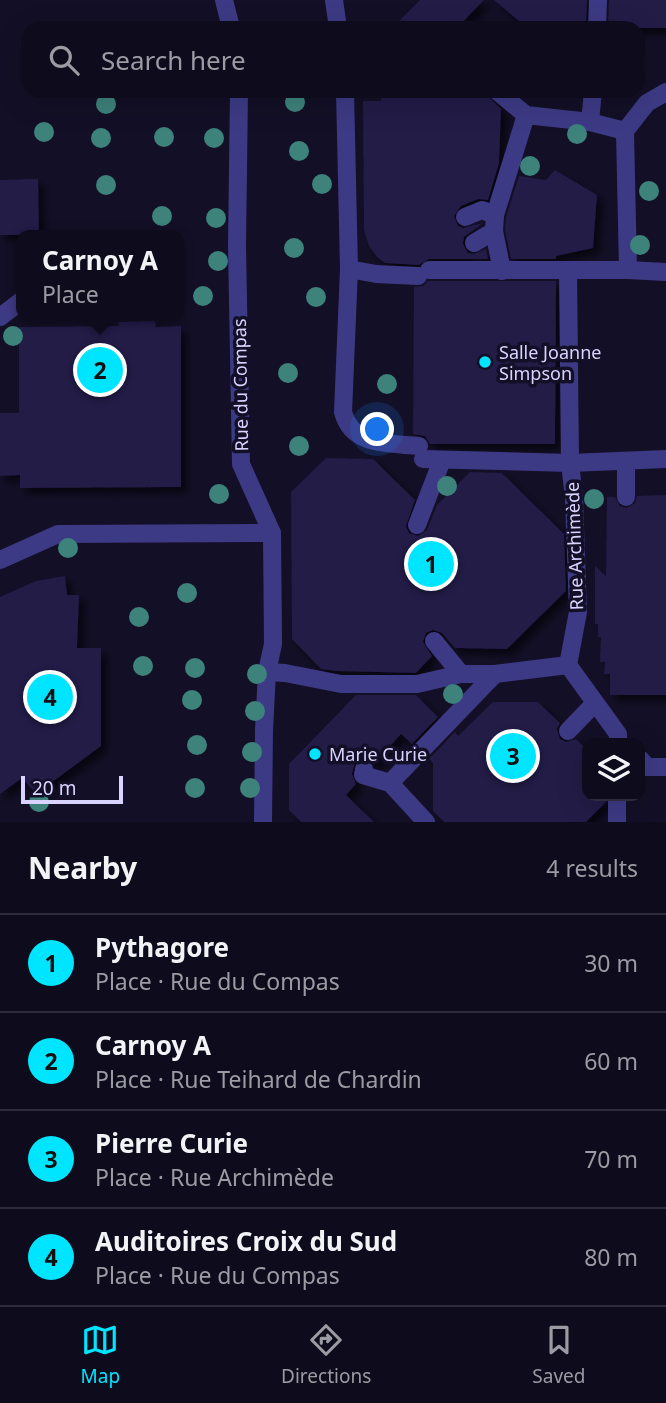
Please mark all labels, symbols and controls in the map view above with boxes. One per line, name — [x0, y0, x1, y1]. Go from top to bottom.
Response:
search box — [21, 21, 645, 98]
icon: search — [45, 41, 83, 79]
text: Search here — [101, 42, 246, 78]
popup — [16, 230, 184, 321]
text: Carnoy A — [42, 242, 158, 278]
text: Place — [42, 278, 99, 310]
street label: Rue du Compas — [227, 318, 253, 452]
place label: Salle Joanne Simpson — [499, 340, 601, 385]
pin: 2 — [77, 344, 123, 396]
marker: Salle Joanne Simpson — [477, 354, 493, 370]
your location — [360, 412, 394, 446]
street label: Rue Archimède — [560, 481, 588, 611]
pin: 1 — [408, 538, 454, 590]
pin: 4 — [27, 671, 73, 723]
pin: 3 — [490, 730, 536, 782]
map controls — [582, 738, 645, 801]
button: layers — [582, 738, 645, 801]
place label: Marie Curie — [329, 742, 427, 766]
marker: Marie Curie — [307, 746, 323, 762]
scale bar — [21, 773, 122, 805]
text: 20 m — [32, 775, 76, 801]
text: Nearby — [28, 847, 137, 888]
text: 4 results — [546, 852, 638, 884]
text: Pythagore — [95, 929, 229, 965]
text: 1 — [44, 947, 58, 979]
text: 30 m — [584, 947, 638, 979]
text: Place · Rue du Compas — [95, 965, 340, 997]
text: Carnoy A — [95, 1027, 211, 1063]
text: 2 — [44, 1045, 58, 1077]
text: 60 m — [584, 1045, 638, 1077]
text: Place · Rue Teihard de Chardin — [95, 1063, 422, 1095]
text: Pierre Curie — [95, 1125, 248, 1161]
text: 3 — [44, 1143, 58, 1175]
text: 70 m — [584, 1143, 638, 1175]
text: Place · Rue Archimède — [95, 1161, 334, 1193]
text: Auditoires Croix du Sud — [95, 1223, 397, 1259]
text: 4 — [44, 1241, 58, 1273]
text: 80 m — [584, 1241, 638, 1273]
text: Place · Rue du Compas — [95, 1259, 340, 1291]
tab: Map — [81, 1321, 120, 1389]
tab: Directions — [281, 1321, 371, 1389]
tab: Saved — [532, 1321, 585, 1389]

